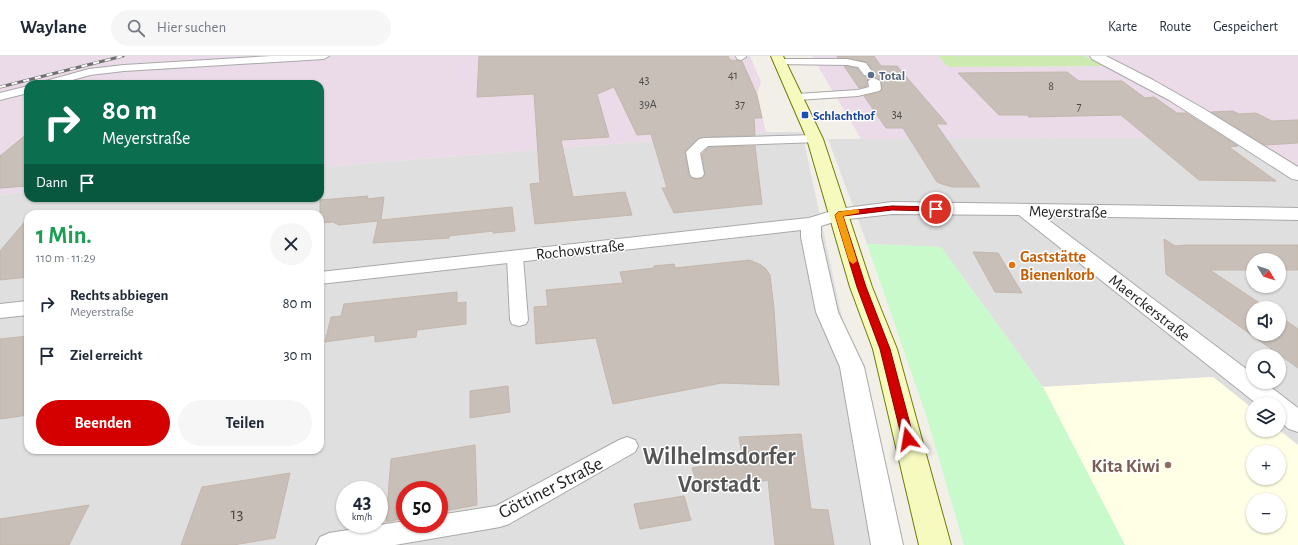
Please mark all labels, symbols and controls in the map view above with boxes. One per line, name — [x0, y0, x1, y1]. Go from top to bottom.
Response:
search box — [111, 10, 391, 46]
icon: search — [125, 17, 147, 39]
text: Waylane — [20, 18, 87, 37]
text: Hier suchen — [157, 20, 226, 35]
text: Karte — [1108, 20, 1137, 34]
text: Route — [1159, 20, 1191, 34]
text: Gespeichert — [1213, 20, 1278, 34]
house number: 41 — [728, 69, 738, 81]
marker: Total — [866, 70, 876, 80]
place label: Total — [879, 70, 905, 83]
house number: 43 — [639, 74, 649, 86]
house number: 8 — [1048, 80, 1054, 92]
icon: right — [36, 96, 88, 148]
text: 80 m — [102, 97, 157, 125]
house number: 39A — [639, 98, 657, 110]
house number: 37 — [735, 98, 745, 110]
house number: 7 — [1076, 100, 1082, 112]
house number: 34 — [892, 108, 903, 120]
marker: Schlachthof — [800, 110, 810, 120]
place label: Schlachthof — [813, 110, 876, 123]
text: Meyerstraße — [102, 130, 190, 148]
icon: arrive — [76, 172, 98, 194]
text: Dann — [36, 175, 68, 190]
pin — [919, 192, 953, 226]
icon: arrive — [925, 198, 947, 220]
street label: Meyerstraße — [1029, 203, 1107, 222]
button: close — [270, 223, 312, 265]
text: 1 Min. — [36, 224, 92, 248]
street label: Rochowstraße — [535, 237, 625, 263]
place label: Gaststätte Bienenkorb — [1020, 249, 1095, 283]
text: 110 m · 11:29 — [36, 252, 96, 265]
north arrow — [1246, 253, 1286, 293]
map controls — [1246, 253, 1286, 533]
marker: Gaststätte Bienenkorb — [1007, 260, 1017, 270]
street label: Maerckerstraße — [1106, 271, 1193, 344]
text: Rechts abbiegen — [70, 288, 168, 303]
icon: right — [36, 293, 58, 315]
text: 80 m — [282, 296, 312, 311]
button: sound — [1246, 301, 1286, 341]
text: Meyerstraße — [70, 306, 134, 319]
icon: arrive — [36, 345, 58, 367]
text: Ziel erreicht — [70, 348, 143, 363]
text: 30 m — [283, 348, 312, 363]
button: search — [1246, 349, 1286, 389]
button: layers — [1246, 397, 1286, 437]
button: Beenden — [36, 400, 170, 446]
button: Teilen — [178, 400, 312, 446]
position arrow — [887, 418, 929, 460]
district label: Wilhelmsdorfer Vorstadt — [642, 445, 796, 497]
button: + — [1246, 445, 1286, 485]
street label: Göttiner Straße — [496, 454, 606, 523]
place label: Kita Kiwi — [1091, 457, 1160, 476]
marker: Kita Kiwi — [1163, 460, 1173, 470]
speed limit sign: 50 — [396, 481, 448, 533]
text: 43 — [353, 492, 371, 512]
button: − — [1246, 493, 1286, 533]
house number: 13 — [231, 505, 243, 522]
text: km/h — [352, 512, 372, 522]

